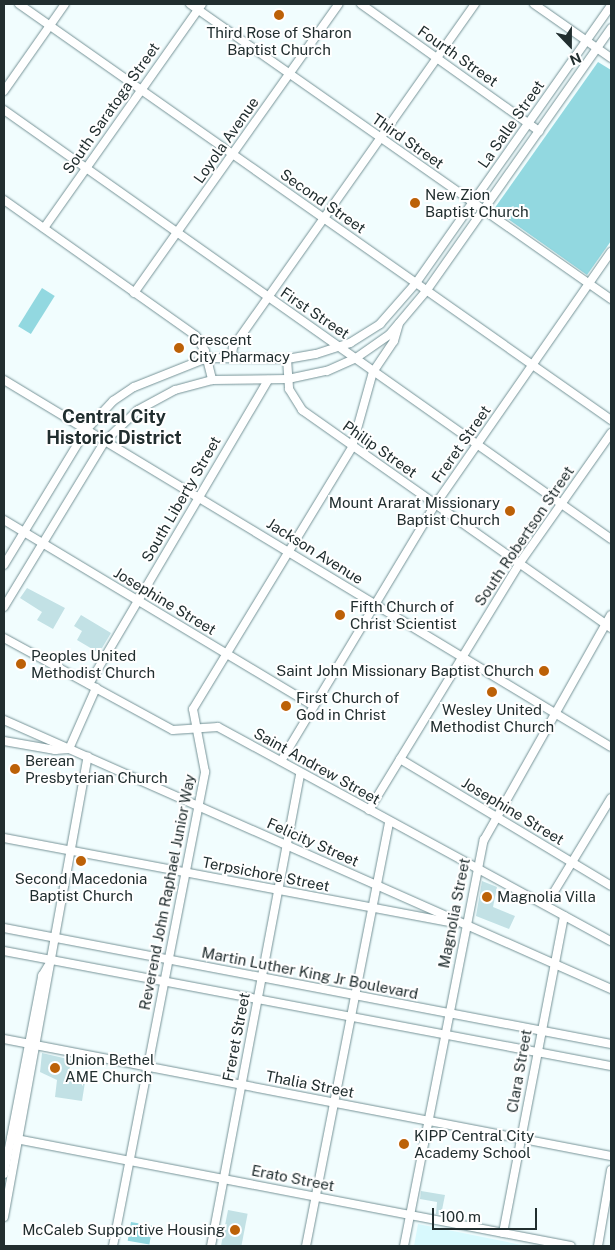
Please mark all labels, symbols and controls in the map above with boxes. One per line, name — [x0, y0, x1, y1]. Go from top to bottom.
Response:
marker: Third Rose of Sharon Baptist Church — [273, 9, 285, 21]
north arrow — [545, 20, 595, 70]
street label: Fourth Street — [415, 22, 501, 90]
place label: Third Rose of Sharon Baptist Church — [206, 23, 352, 58]
street label: South Saratoga Street — [59, 39, 163, 177]
text: N — [568, 49, 584, 68]
street label: La Salle Street — [474, 77, 548, 171]
street label: Loyola Avenue — [190, 93, 262, 187]
street label: Third Street — [369, 110, 447, 172]
street label: Second Street — [277, 165, 369, 237]
place label: New Zion Baptist Church — [425, 185, 529, 220]
marker: New Zion Baptist Church — [409, 197, 421, 209]
street label: First Street — [277, 283, 353, 343]
place label: Crescent City Pharmacy — [189, 330, 290, 365]
marker: Crescent City Pharmacy — [173, 342, 185, 354]
street label: Freret Street — [428, 402, 494, 486]
district label: Central City Historic District — [46, 407, 182, 449]
street label: Philip Street — [339, 417, 421, 481]
street label: South Liberty Street — [138, 433, 224, 565]
street label: South Robertson Street — [470, 463, 578, 609]
place label: Mount Ararat Missionary Baptist Church — [329, 493, 500, 528]
marker: Mount Ararat Missionary Baptist Church — [504, 505, 516, 517]
street label: Jackson Avenue — [263, 514, 367, 588]
street label: Josephine Street — [110, 563, 220, 639]
place label: Fifth Church of Christ Scientist — [350, 597, 457, 632]
marker: Fifth Church of Christ Scientist — [334, 609, 346, 621]
place label: Peoples United Methodist Church — [31, 646, 155, 681]
marker: Peoples United Methodist Church — [15, 658, 27, 670]
place label: Saint John Missionary Baptist Church — [276, 662, 534, 680]
marker: Saint John Missionary Baptist Church — [538, 665, 550, 677]
marker: Wesley United Methodist Church — [486, 686, 498, 698]
place label: First Church of God in Christ — [296, 688, 399, 723]
marker: First Church of God in Christ — [280, 700, 292, 712]
place label: Wesley United Methodist Church — [430, 700, 554, 735]
street label: Saint Andrew Street — [251, 724, 383, 808]
place label: Berean Presbyterian Church — [25, 751, 168, 786]
marker: Berean Presbyterian Church — [9, 763, 21, 775]
street label: Reverend John Raphael Junior Way — [135, 772, 199, 1012]
street label: Josephine Street — [458, 773, 568, 849]
street label: Felicity Street — [264, 814, 362, 870]
street label: Terpsichore Street — [201, 853, 331, 895]
marker: Second Macedonia Baptist Church — [75, 855, 87, 867]
street label: Magnolia Street — [434, 856, 474, 970]
place label: Second Macedonia Baptist Church — [15, 869, 147, 904]
place label: Magnolia Villa — [497, 888, 596, 906]
marker: Magnolia Villa — [481, 891, 493, 903]
street label: Martin Luther King Jr Boulevard — [200, 943, 420, 1003]
street label: Freret Street — [219, 991, 253, 1083]
street label: Clara Street — [503, 1028, 535, 1114]
place label: Union Bethel AME Church — [65, 1050, 154, 1085]
marker: Union Bethel AME Church — [49, 1062, 61, 1074]
street label: Thalia Street — [264, 1067, 356, 1101]
place label: KIPP Central City Academy School — [414, 1126, 534, 1161]
marker: KIPP Central City Academy School — [398, 1138, 410, 1150]
street label: Erato Street — [250, 1161, 336, 1195]
scale bar — [435, 1198, 540, 1230]
text: 100 m — [440, 1208, 481, 1225]
place label: McCaleb Supportive Housing — [22, 1221, 225, 1239]
marker: McCaleb Supportive Housing — [229, 1224, 241, 1236]

